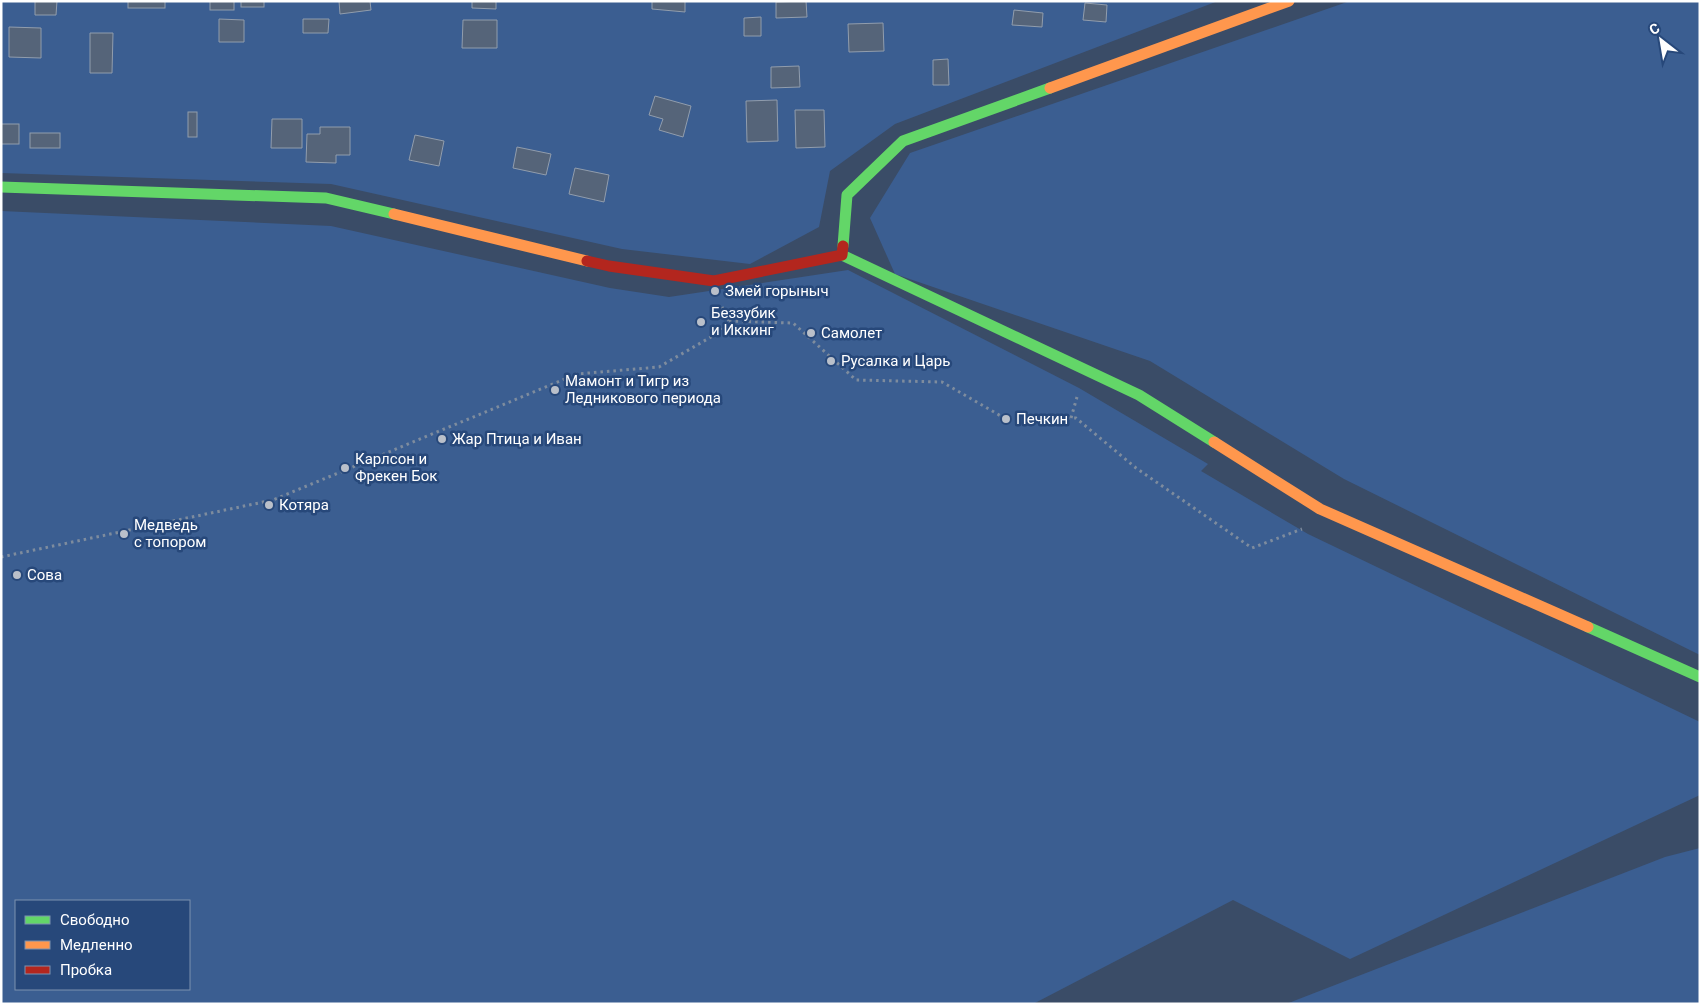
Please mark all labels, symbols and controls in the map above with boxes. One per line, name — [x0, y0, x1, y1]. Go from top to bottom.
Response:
north arrow — [1636, 15, 1686, 65]
text: С — [1646, 20, 1662, 38]
place label: Змей горыныч — [725, 282, 829, 300]
marker: Змей горыныч — [709, 285, 721, 297]
place label: Беззубик и Иккинг — [711, 304, 776, 339]
marker: Беззубик и Иккинг — [695, 316, 707, 328]
place label: Самолет — [821, 324, 882, 342]
marker: Самолет — [805, 327, 817, 339]
place label: Русалка и Царь — [841, 352, 950, 370]
marker: Русалка и Царь — [825, 355, 837, 367]
place label: Мамонт и Тигр из Ледникового периода — [565, 372, 721, 407]
marker: Мамонт и Тигр из Ледникового периода — [549, 384, 561, 396]
place label: Печкин — [1016, 410, 1068, 428]
marker: Печкин — [1000, 413, 1012, 425]
place label: Жар Птица и Иван — [452, 430, 582, 448]
marker: Жар Птица и Иван — [436, 433, 448, 445]
place label: Карлсон и Фрекен Бок — [355, 450, 437, 485]
marker: Карлсон и Фрекен Бок — [339, 462, 351, 474]
place label: Котяра — [279, 496, 329, 514]
marker: Котяра — [263, 499, 275, 511]
place label: Медведь с топором — [134, 516, 206, 551]
marker: Медведь с топором — [118, 528, 130, 540]
place label: Сова — [27, 566, 62, 584]
marker: Сова — [11, 569, 23, 581]
legend — [15, 900, 190, 990]
text: Свободно — [60, 911, 129, 929]
text: Медленно — [60, 936, 133, 954]
text: Пробка — [60, 961, 112, 979]

